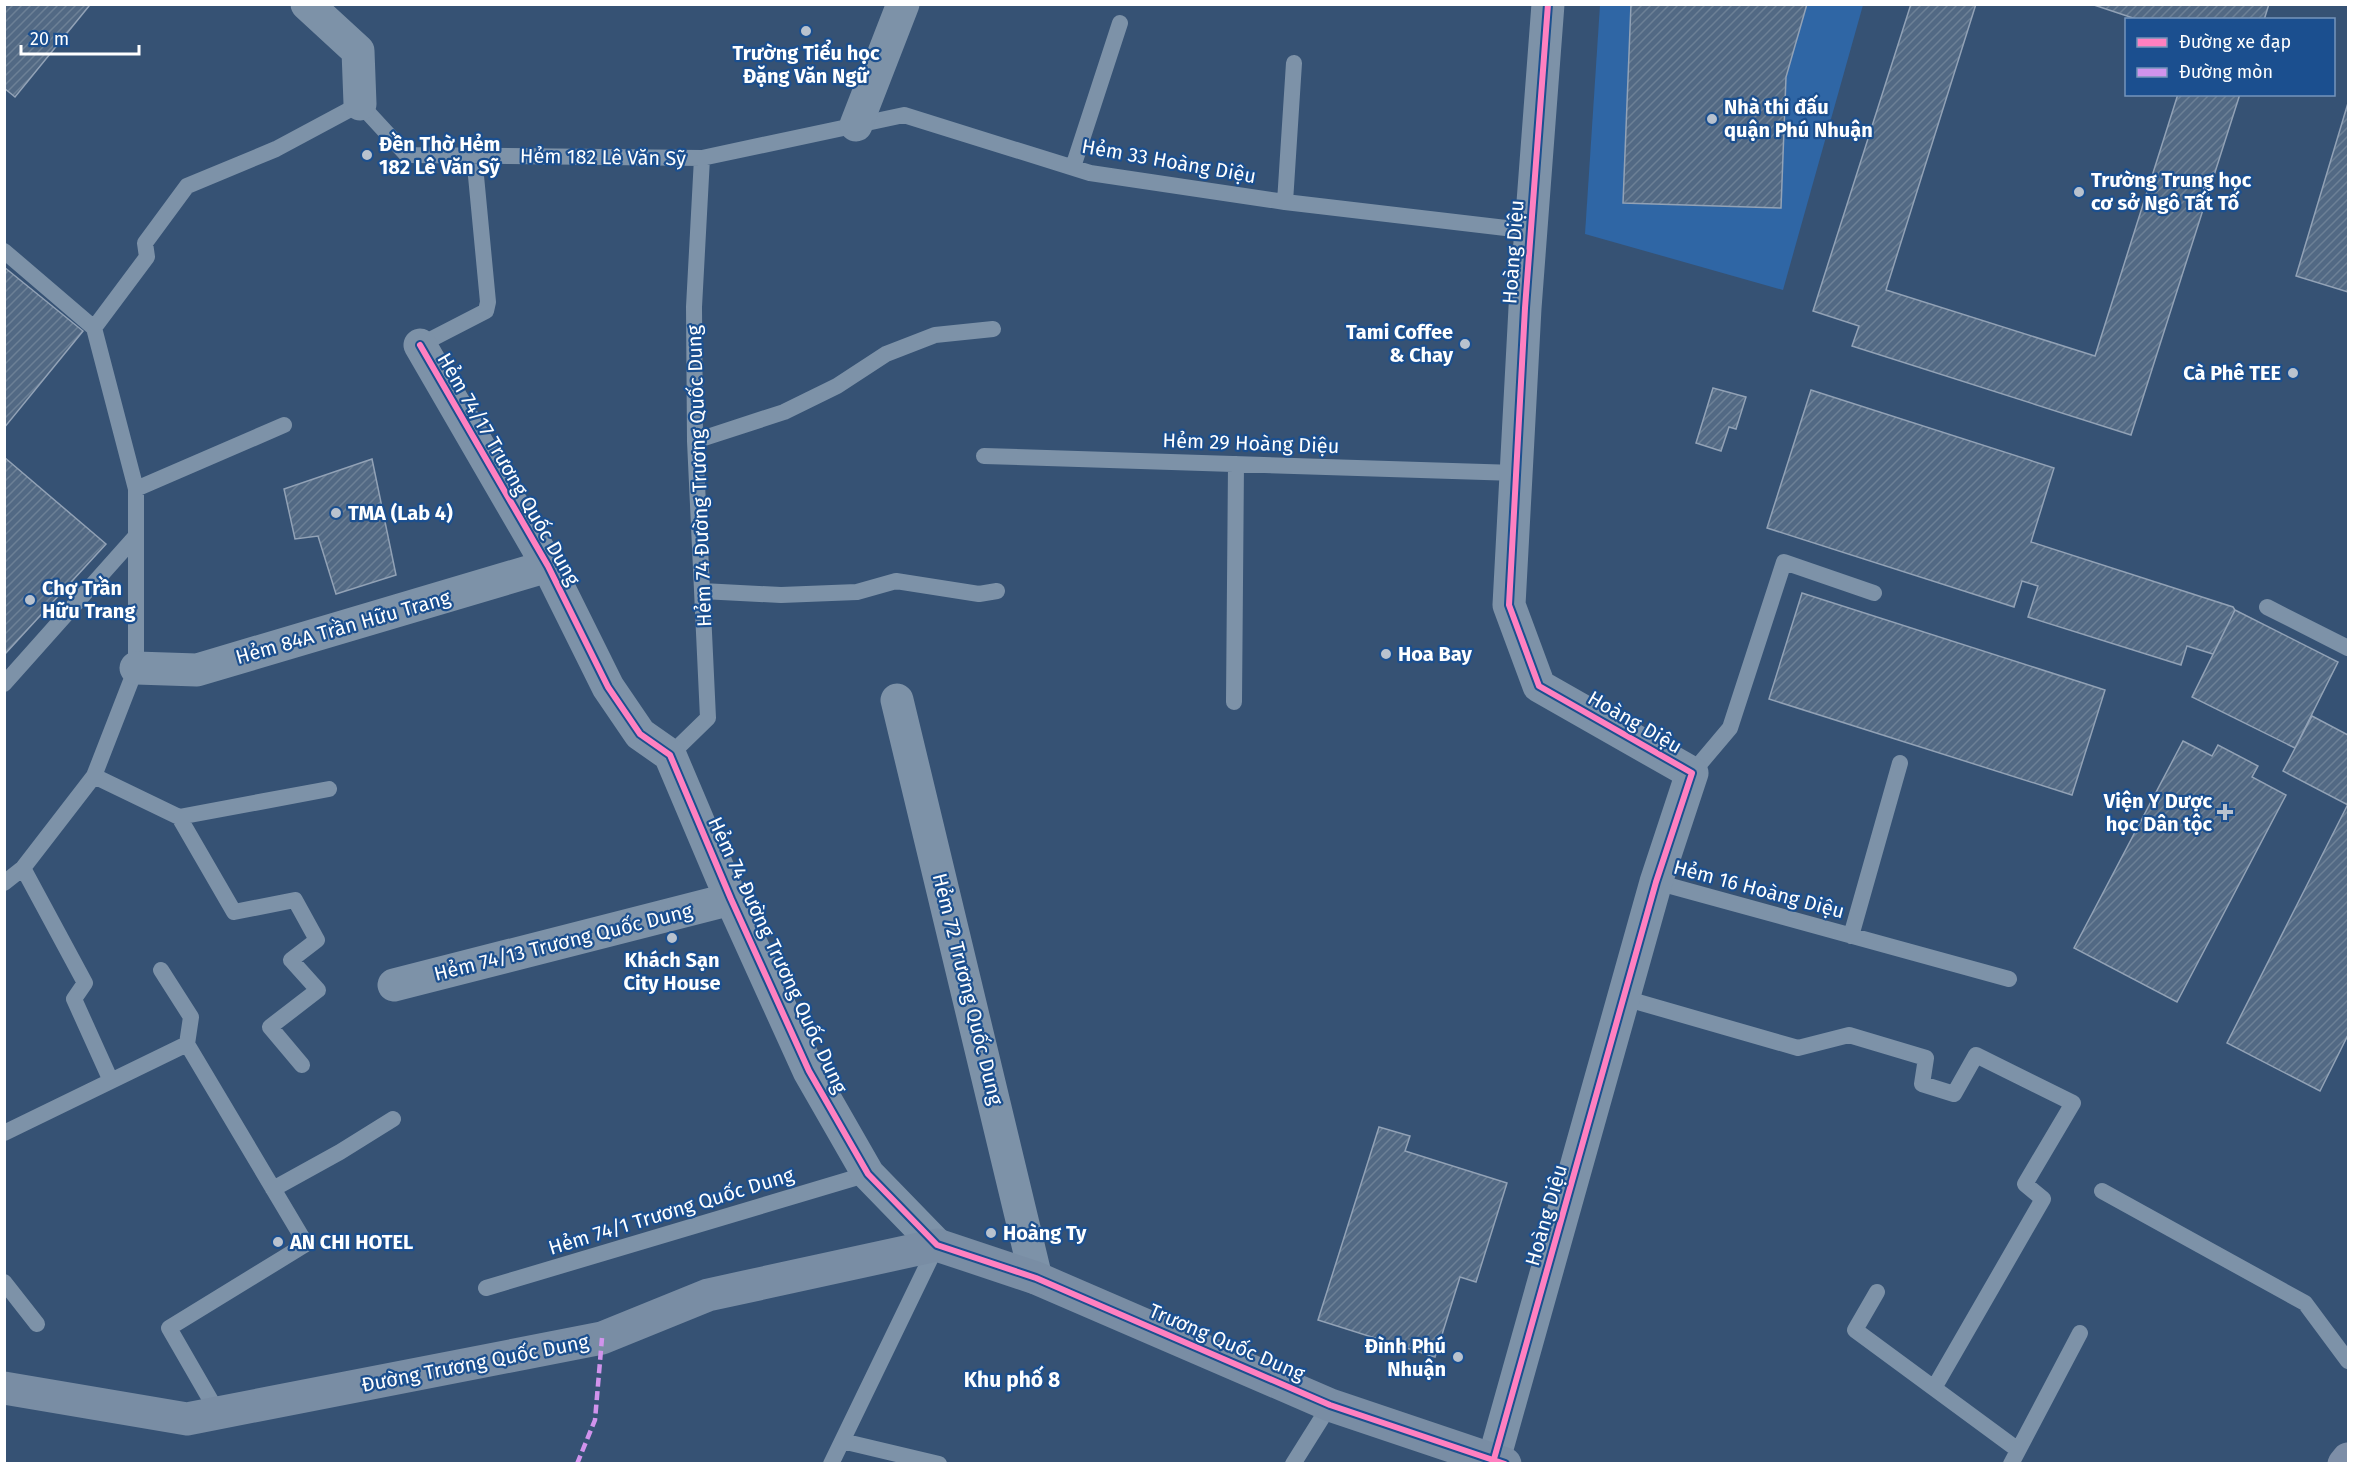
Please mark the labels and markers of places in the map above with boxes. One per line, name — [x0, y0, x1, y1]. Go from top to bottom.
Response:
marker: Trường Tiểu học Đặng Văn Ngữ — [799, 24, 813, 38]
place label: Trường Tiểu học Đặng Văn Ngữ — [733, 39, 880, 88]
place label: Nhà thi đấu quận Phú Nhuận — [1724, 94, 1873, 142]
marker: Nhà thi đấu quận Phú Nhuận — [1705, 112, 1719, 126]
place label: Đền Thờ Hẻm 182 Lê Văn Sỹ — [379, 131, 500, 179]
marker: Đền Thờ Hẻm 182 Lê Văn Sỹ — [360, 148, 374, 162]
place label: Trường Trung học cơ sở Ngô Tất Tố — [2091, 168, 2252, 215]
marker: Trường Trung học cơ sở Ngô Tất Tố — [2072, 185, 2086, 199]
place label: Tami Coffee & Chay — [1346, 320, 1454, 367]
marker: Tami Coffee & Chay — [1458, 337, 1472, 351]
place label: Cà Phê TEE — [2183, 361, 2281, 385]
marker: Cà Phê TEE — [2286, 366, 2300, 380]
place label: TMA (Lab 4) — [348, 501, 453, 525]
marker: TMA (Lab 4) — [329, 506, 343, 520]
place label: Chợ Trần Hữu Trang — [42, 575, 136, 623]
marker: Chợ Trần Hữu Trang — [23, 593, 37, 607]
place label: Hoa Bay — [1398, 642, 1473, 666]
marker: Hoa Bay — [1379, 647, 1393, 661]
place label: Viện Y Dược học Dân tộc — [2103, 789, 2212, 836]
marker: Viện Y Dược học Dân tộc — [2216, 803, 2234, 821]
marker: Khách Sạn City House — [665, 931, 679, 945]
place label: Khách Sạn City House — [624, 948, 721, 995]
place label: Hoàng Ty — [1003, 1221, 1087, 1245]
marker: Hoàng Ty — [984, 1226, 998, 1240]
place label: AN CHI HOTEL — [289, 1230, 413, 1254]
marker: AN CHI HOTEL — [271, 1235, 285, 1249]
place label: Đình Phú Nhuận — [1365, 1334, 1446, 1381]
marker: Đình Phú Nhuận — [1451, 1350, 1465, 1364]

